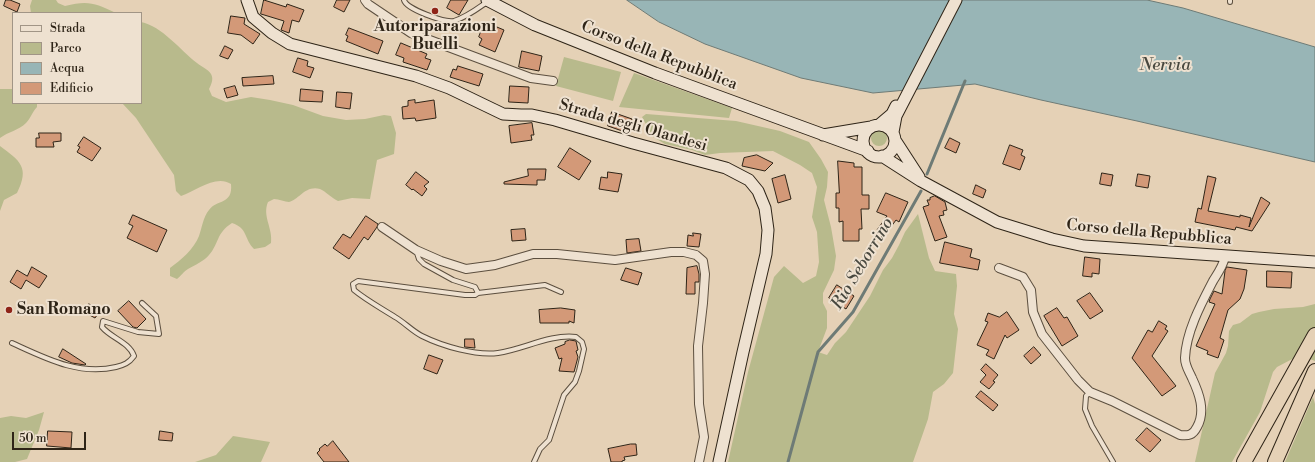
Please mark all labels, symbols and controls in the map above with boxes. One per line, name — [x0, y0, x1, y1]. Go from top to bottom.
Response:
marker: Autoriparazioni Buelli — [430, 6, 440, 16]
legend — [12, 12, 142, 104]
place label: Autoriparazioni Buelli — [374, 17, 496, 55]
street label: Corso della Repubblica — [578, 17, 740, 95]
text: Strada — [50, 21, 85, 36]
text: Parco — [50, 41, 82, 56]
water label: Nervia — [1139, 56, 1191, 76]
text: Acqua — [50, 61, 84, 76]
text: Edificio — [50, 81, 93, 96]
street label: Strada degli Olandesi — [557, 96, 709, 156]
water label: Rio Seborrino — [828, 214, 898, 314]
street label: Corso della Repubblica — [1065, 216, 1233, 250]
place label: San Romano — [17, 300, 111, 320]
marker: San Romano — [4, 305, 14, 315]
scale bar — [14, 424, 88, 450]
text: 50 m — [19, 431, 47, 446]

